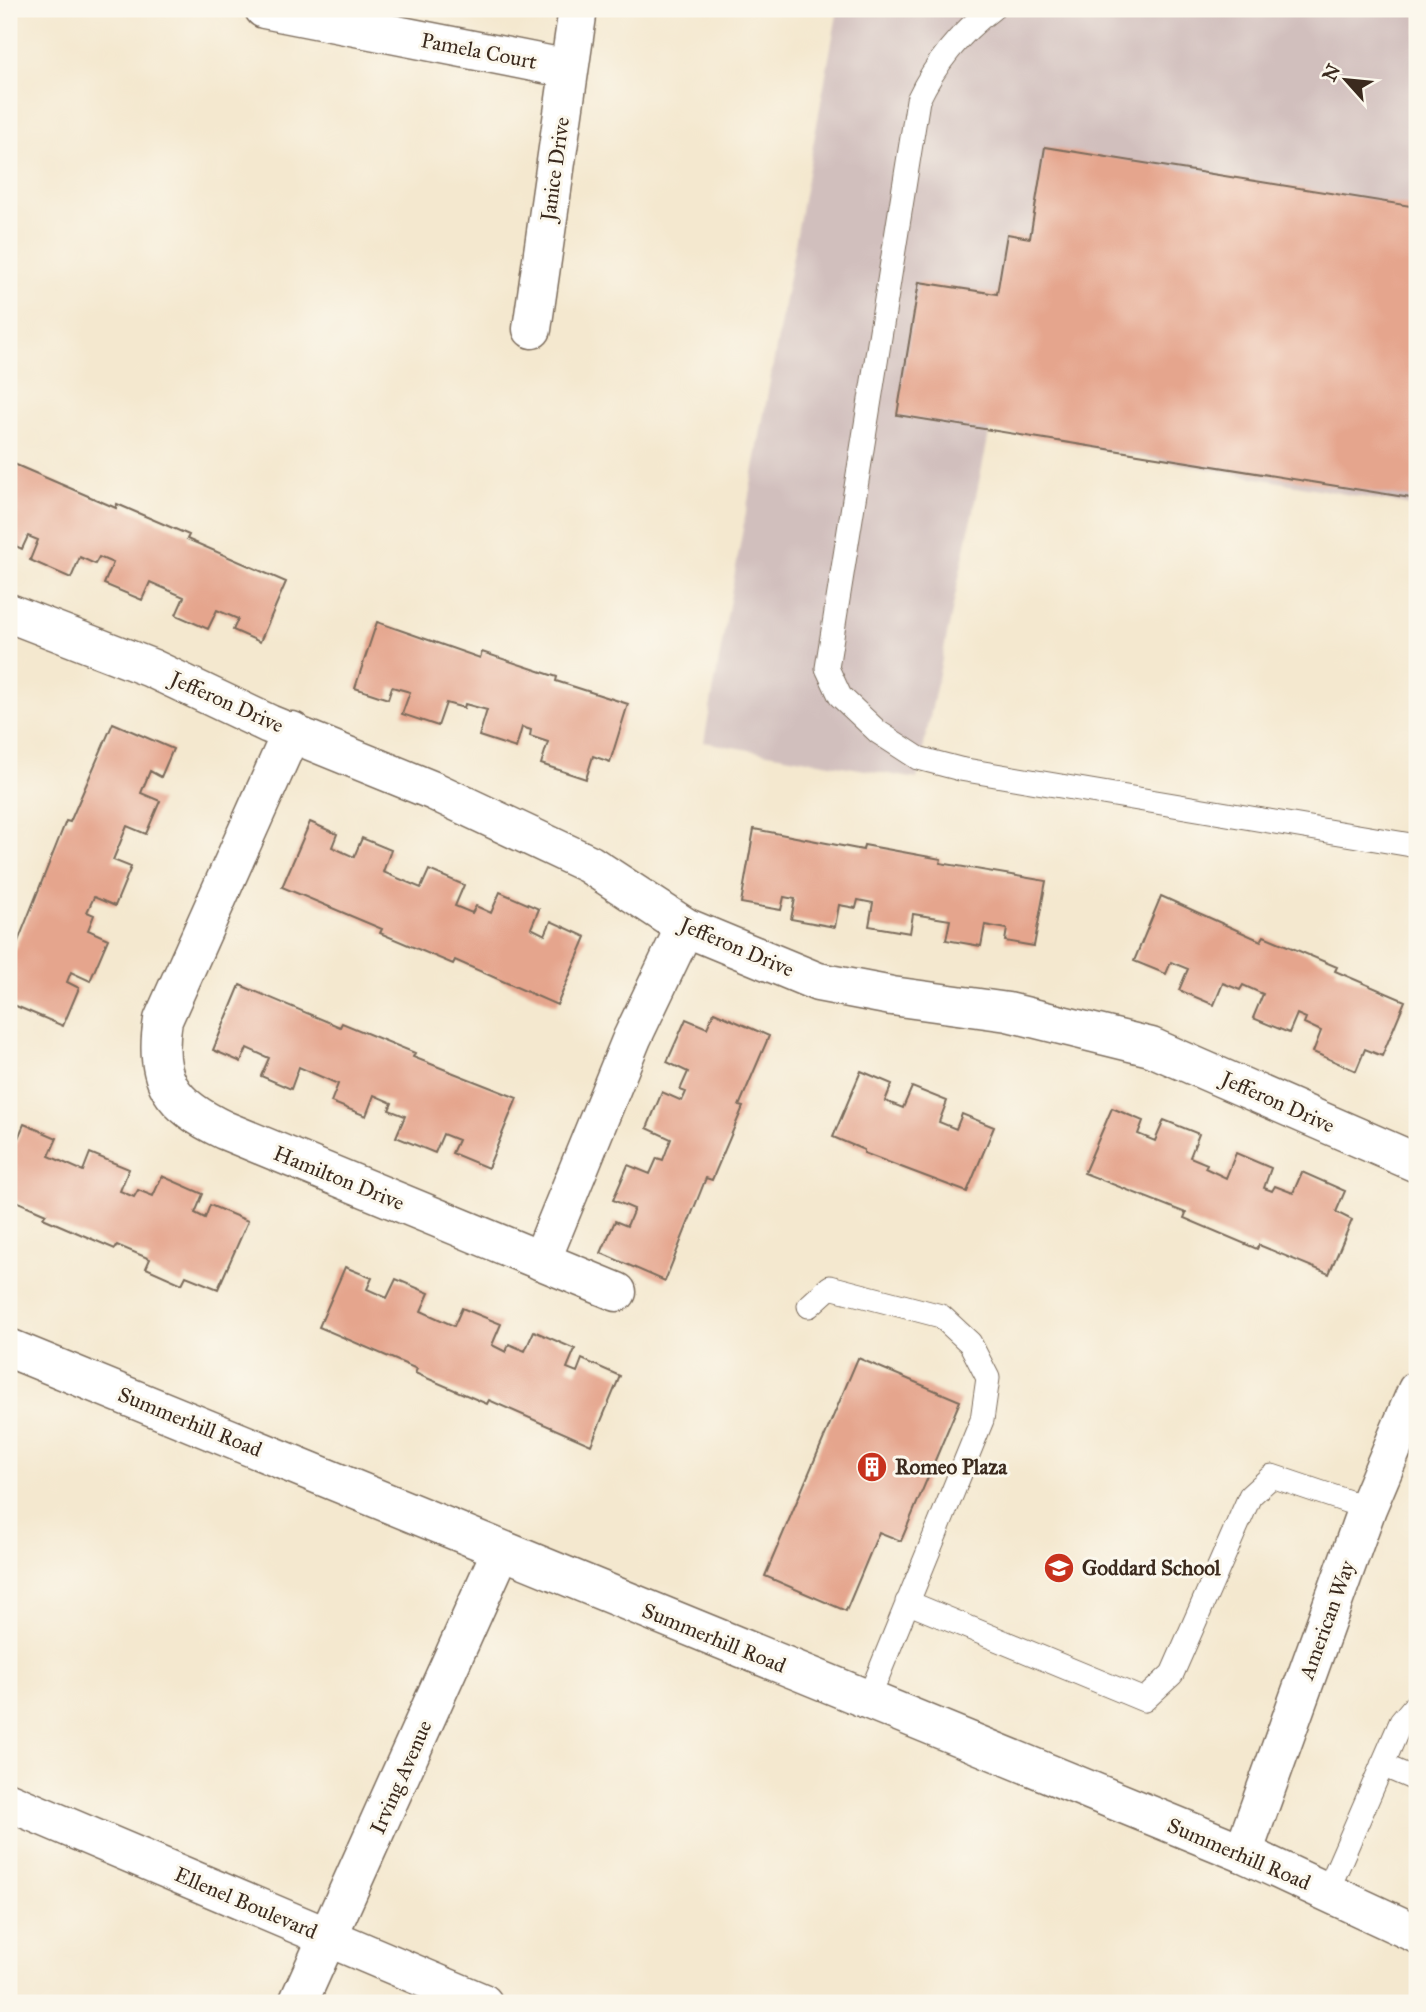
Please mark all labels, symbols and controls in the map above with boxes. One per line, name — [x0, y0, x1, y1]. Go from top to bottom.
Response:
street label: Pamela Court — [419, 27, 540, 75]
north arrow — [1310, 46, 1380, 116]
text: N — [1317, 60, 1345, 85]
street label: Janice Drive — [535, 115, 575, 225]
street label: Jefferon Drive — [165, 665, 288, 739]
street label: Jefferon Drive — [674, 911, 798, 983]
street label: Jefferon Drive — [1216, 1065, 1339, 1139]
street label: Hamilton Drive — [270, 1140, 408, 1216]
street label: Summerhill Road — [114, 1381, 266, 1463]
building icon: Romeo Plaza — [855, 1450, 889, 1484]
place label: Romeo Plaza — [895, 1454, 1008, 1480]
school or university icon: Goddard School — [1042, 1551, 1076, 1585]
place label: Goddard School — [1082, 1555, 1222, 1581]
street label: American Way — [1293, 1556, 1361, 1684]
street label: Summerhill Road — [638, 1597, 790, 1679]
street label: Irving Avenue — [364, 1716, 438, 1838]
street label: Summerhill Road — [1163, 1812, 1315, 1896]
street label: Ellenel Boulevard — [171, 1861, 322, 1945]

